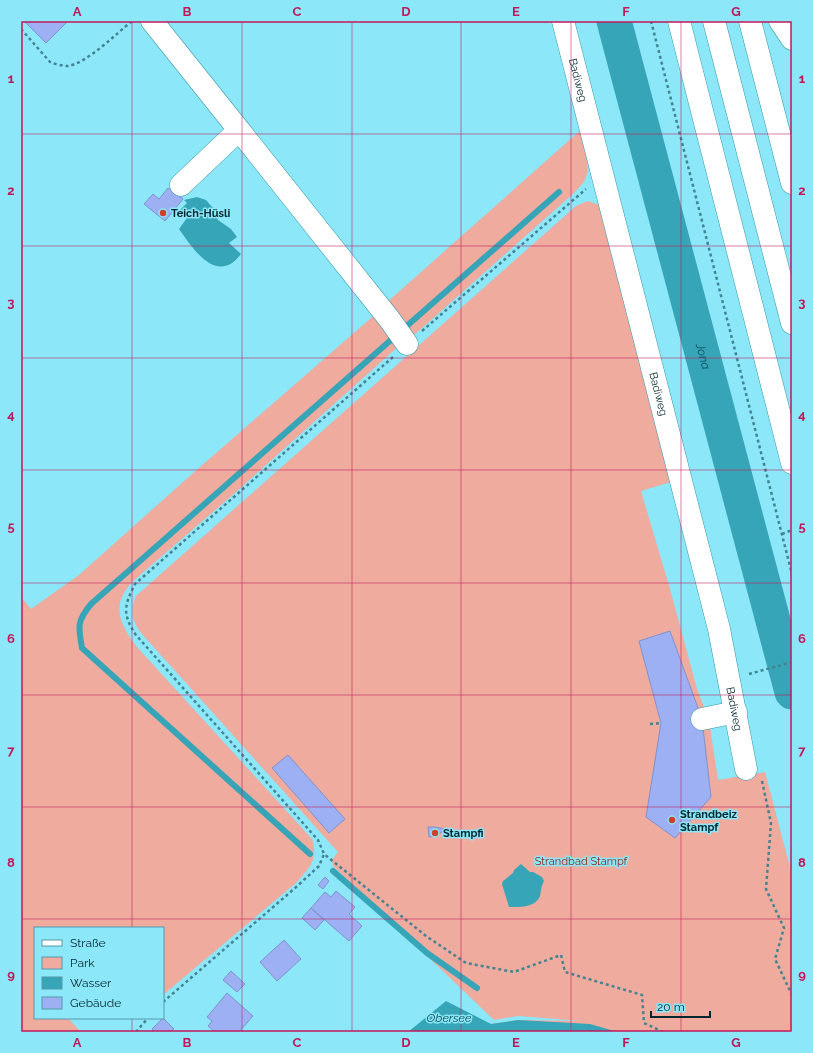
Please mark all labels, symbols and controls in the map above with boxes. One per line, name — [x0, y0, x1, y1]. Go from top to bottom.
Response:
text: A — [73, 4, 82, 19]
text: B — [183, 4, 192, 19]
text: C — [293, 4, 302, 19]
text: D — [401, 4, 411, 19]
text: E — [512, 4, 520, 19]
text: F — [622, 4, 630, 19]
text: G — [731, 4, 741, 19]
street label: Badiweg — [566, 57, 590, 103]
text: 1 — [8, 71, 15, 86]
text: 1 — [799, 71, 806, 86]
text: 2 — [7, 183, 15, 198]
text: 2 — [798, 183, 806, 198]
place label: Teich-Hüsli — [171, 207, 230, 220]
marker: Teich-Hüsli — [158, 208, 168, 218]
text: 3 — [7, 295, 15, 310]
text: 3 — [798, 295, 806, 310]
water label: Jona — [693, 341, 713, 371]
street label: Badiweg — [646, 371, 670, 417]
text: 4 — [7, 407, 15, 422]
text: 4 — [798, 407, 806, 422]
text: 5 — [7, 519, 15, 534]
text: 5 — [798, 519, 806, 534]
text: 6 — [7, 631, 15, 646]
text: 6 — [798, 631, 806, 646]
street label: Badiweg — [723, 686, 745, 732]
text: 7 — [7, 743, 15, 758]
text: 7 — [798, 743, 806, 758]
place label: Strandbeiz Stampf — [680, 808, 737, 834]
marker: Strandbeiz Stampf — [667, 815, 677, 825]
place label: Stampfi — [443, 827, 484, 840]
marker: Stampfi — [430, 828, 440, 838]
text: 8 — [7, 855, 15, 870]
park label: Strandbad Stampf — [535, 855, 628, 868]
text: 8 — [798, 855, 806, 870]
legend — [34, 927, 164, 1019]
text: Straße — [70, 936, 106, 950]
text: Park — [70, 956, 95, 970]
text: 9 — [7, 967, 15, 982]
text: 9 — [798, 967, 806, 982]
text: Wasser — [70, 976, 112, 990]
scale bar — [651, 993, 710, 1019]
text: Gebäude — [70, 996, 121, 1010]
text: 20 m — [657, 1000, 685, 1014]
water label: Obersee — [427, 1011, 472, 1025]
text: A — [73, 1035, 82, 1050]
text: B — [183, 1035, 192, 1050]
text: C — [293, 1035, 302, 1050]
text: D — [401, 1035, 411, 1050]
text: E — [512, 1035, 520, 1050]
text: F — [622, 1035, 630, 1050]
text: G — [731, 1035, 741, 1050]

